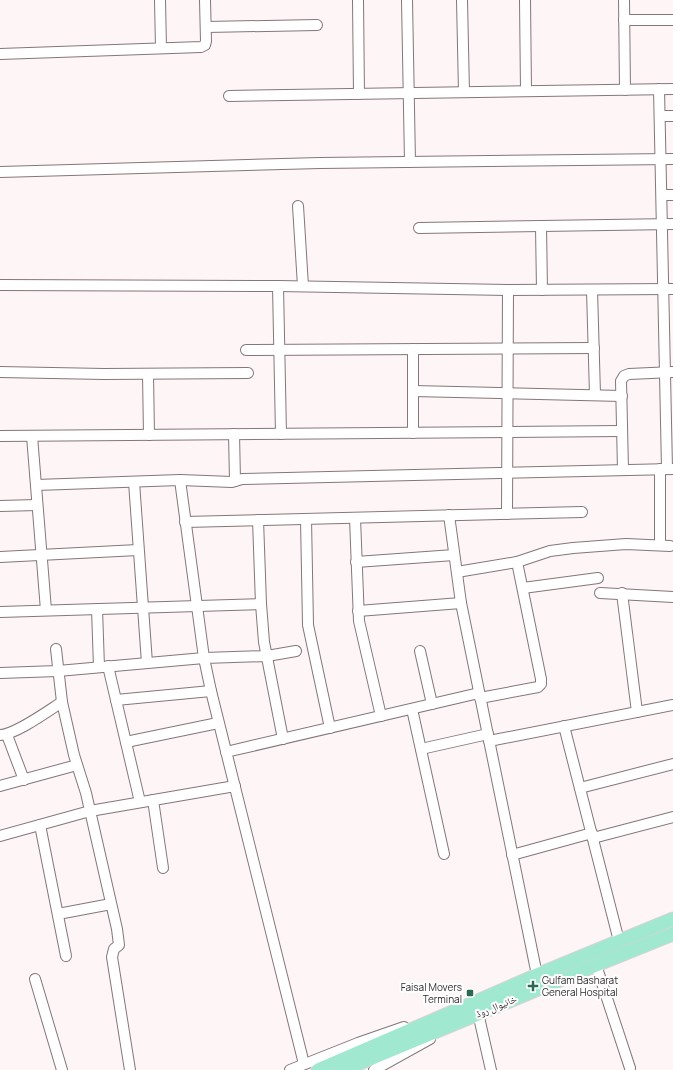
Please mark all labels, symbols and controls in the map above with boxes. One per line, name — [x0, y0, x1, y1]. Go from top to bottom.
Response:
place label: Gulfam Basharat General Hospital — [542, 973, 618, 999]
place label: Faisal Movers Terminal — [401, 980, 462, 1006]
marker: Gulfam Basharat General Hospital — [527, 980, 539, 992]
marker: Faisal Movers Terminal — [465, 988, 475, 998]
street label: خانیوال روڈ — [473, 991, 519, 1021]

